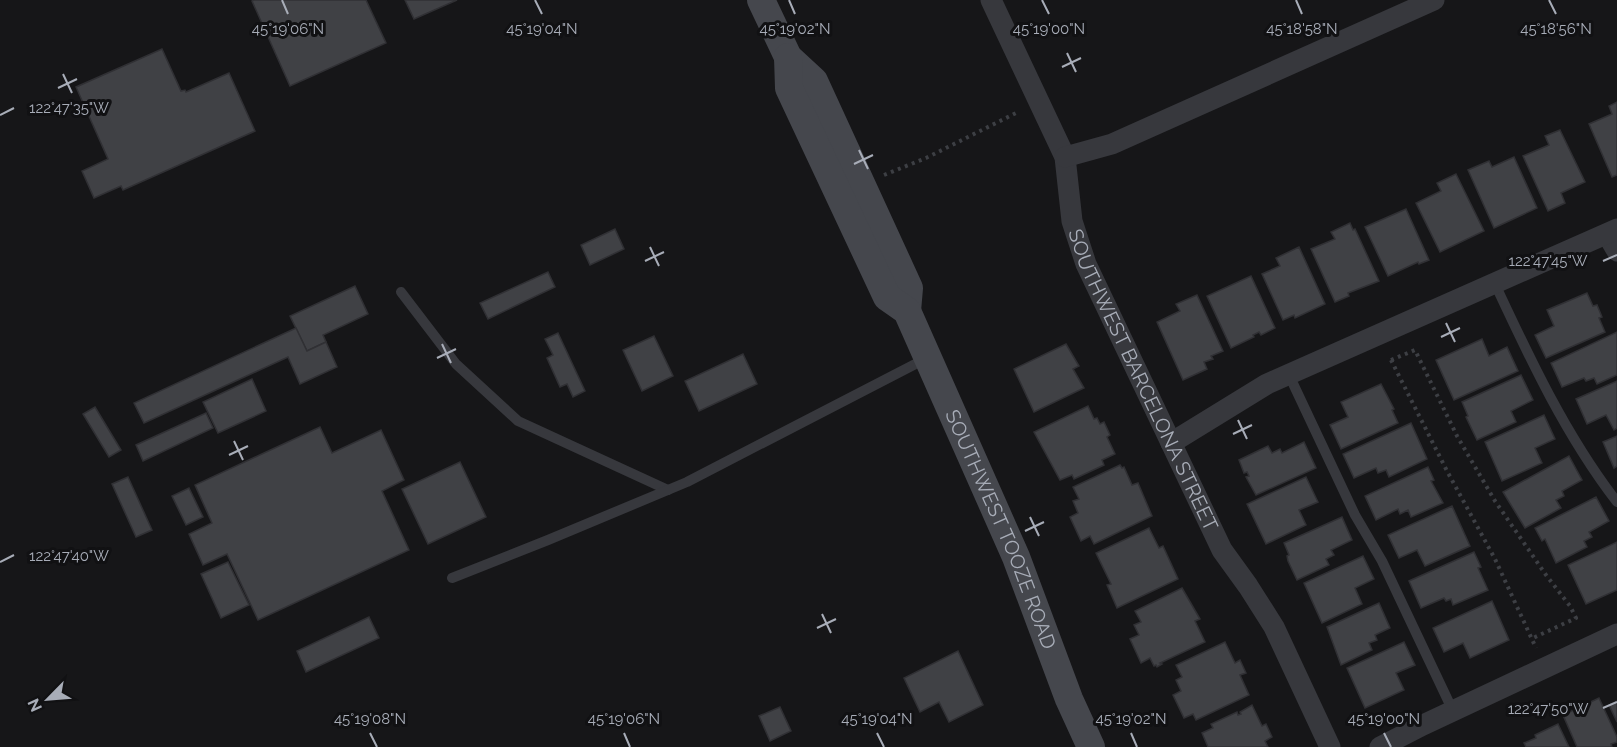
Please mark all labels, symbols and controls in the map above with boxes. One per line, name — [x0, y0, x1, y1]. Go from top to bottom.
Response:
text: 45°19'06"N — [252, 20, 324, 38]
text: 45°19'04"N — [506, 20, 578, 38]
text: 45°19'02"N — [759, 20, 831, 38]
text: 45°19'00"N — [1013, 20, 1085, 38]
text: 45°18'58"N — [1266, 20, 1338, 38]
text: 45°18'56"N — [1520, 20, 1592, 38]
text: 122°47'35"W — [29, 99, 109, 117]
street label: SOUTHWEST BARCELONA STREET — [1063, 226, 1223, 535]
text: 122°47'45"W — [1509, 252, 1588, 270]
street label: SOUTHWEST TOOZE ROAD — [940, 406, 1061, 652]
text: 122°47'40"W — [29, 547, 109, 565]
north arrow — [18, 669, 78, 729]
text: N — [24, 696, 46, 715]
text: 122°47'50"W — [1508, 700, 1589, 718]
text: 45°19'08"N — [334, 710, 406, 728]
text: 45°19'06"N — [588, 710, 660, 728]
text: 45°19'04"N — [841, 710, 913, 728]
text: 45°19'02"N — [1095, 710, 1167, 728]
text: 45°19'00"N — [1348, 710, 1420, 728]

